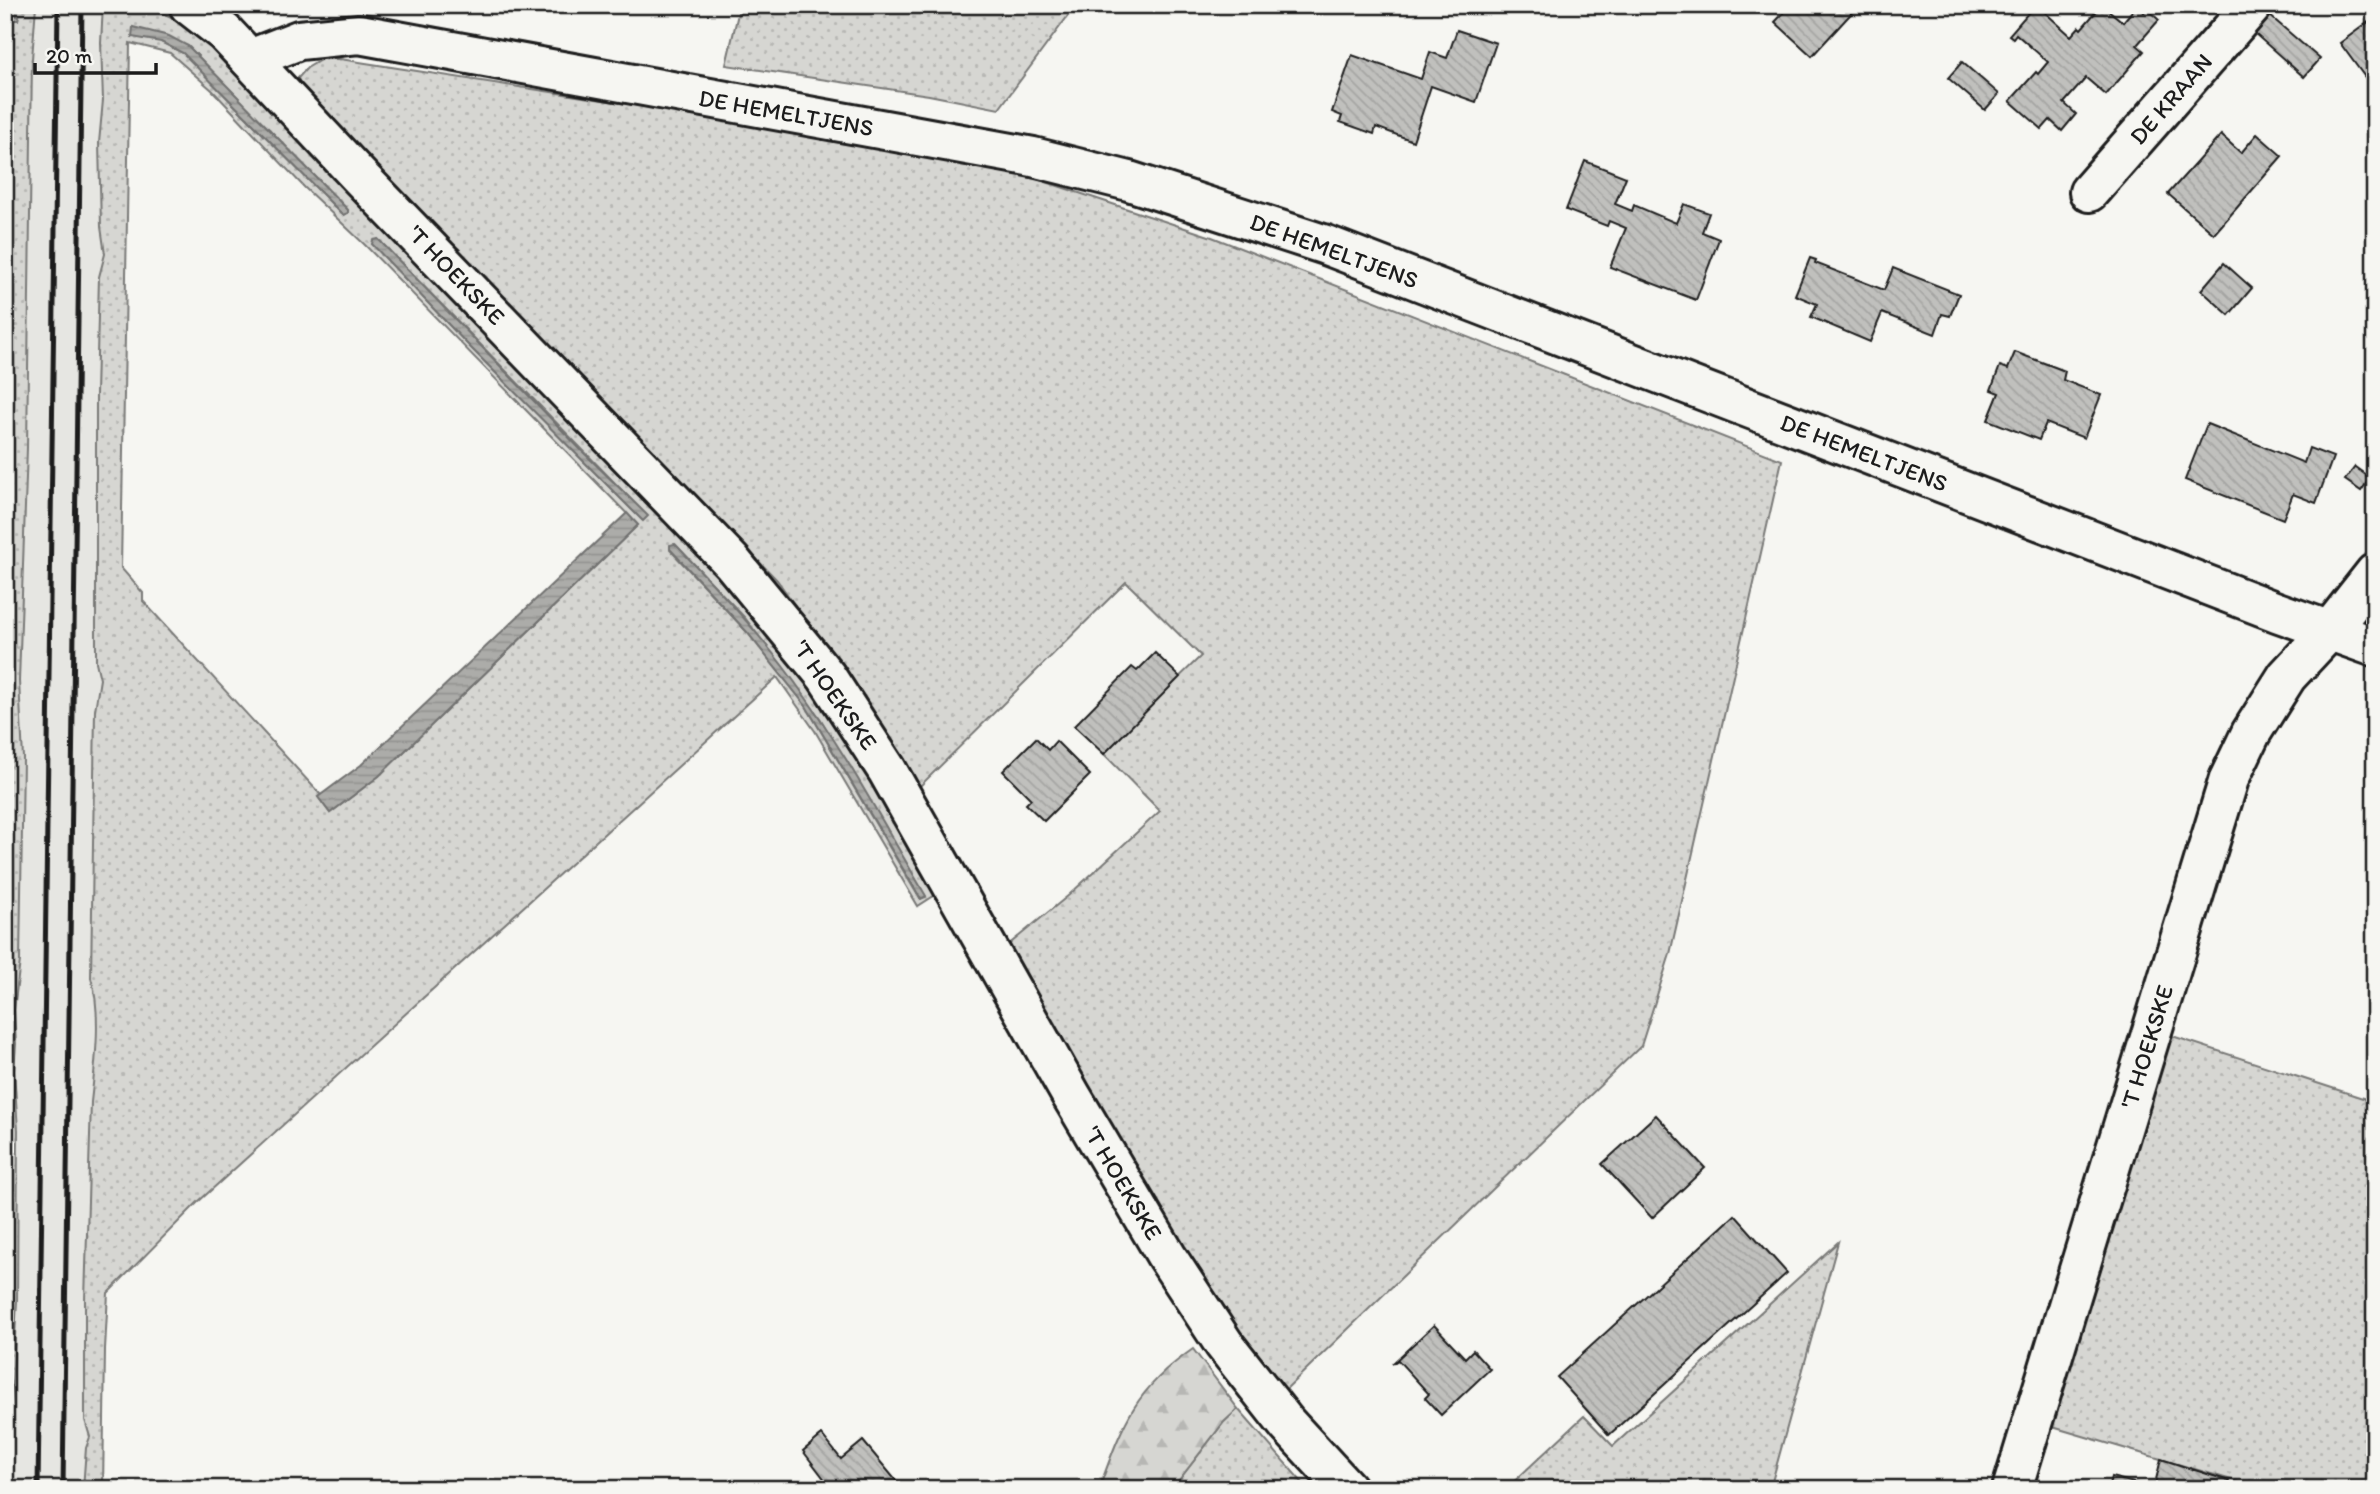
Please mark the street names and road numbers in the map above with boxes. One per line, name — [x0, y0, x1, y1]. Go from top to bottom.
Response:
street label: DE KRAAN — [2123, 47, 2218, 150]
street label: DE HEMELTJENS — [696, 83, 876, 142]
street label: DE HEMELTJENS — [1246, 207, 1422, 294]
street label: 'T HOEKSKE — [401, 219, 511, 331]
street label: DE HEMELTJENS — [1776, 407, 1952, 498]
street label: 'T HOEKSKE — [787, 634, 884, 755]
street label: 'T HOEKSKE — [2114, 981, 2179, 1112]
street label: 'T HOEKSKE — [1078, 1120, 1169, 1245]

